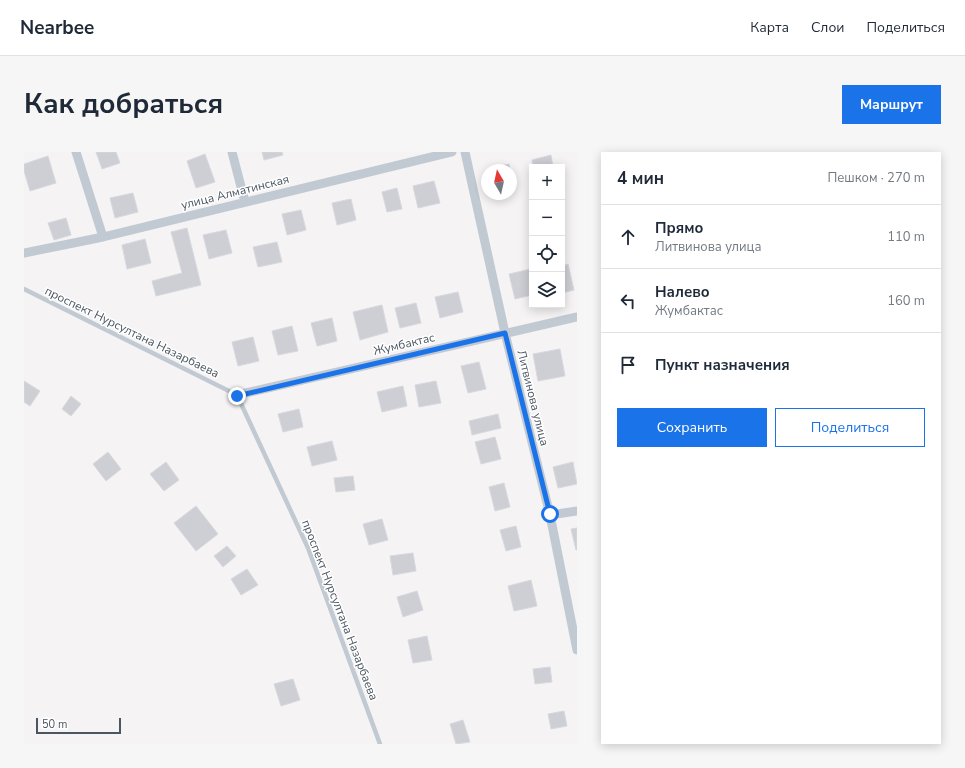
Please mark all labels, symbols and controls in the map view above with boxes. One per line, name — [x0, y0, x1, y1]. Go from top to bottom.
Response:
text: Nearbee — [20, 15, 94, 41]
text: Карта — [750, 18, 789, 37]
text: Слои — [811, 18, 845, 37]
text: Поделиться — [867, 18, 945, 37]
text: Как добраться — [24, 85, 223, 123]
button: Маршрут — [842, 85, 941, 124]
north arrow — [481, 164, 517, 200]
map controls — [529, 164, 565, 308]
button: + — [529, 164, 565, 200]
text: 4 мин — [617, 167, 664, 190]
text: Пешком · 270 m — [827, 169, 925, 187]
street label: улица Алматинская — [179, 171, 291, 213]
button: − — [529, 200, 565, 236]
text: Прямо — [655, 218, 703, 238]
icon: ahead — [617, 226, 639, 248]
text: 110 m — [887, 228, 925, 246]
button: locate — [529, 236, 565, 272]
text: Литвинова улица — [655, 238, 761, 256]
button: layers — [529, 272, 565, 308]
text: Налево — [655, 282, 710, 302]
street label: проспект Нурсултана Назарбаева — [42, 283, 222, 381]
icon: left — [617, 290, 639, 312]
text: 160 m — [887, 292, 925, 310]
text: Жумбактас — [655, 302, 723, 320]
street label: Жумбактас — [372, 329, 437, 359]
street label: Литвинова улица — [513, 348, 553, 448]
icon: arrive — [617, 354, 639, 376]
text: Пункт назначения — [655, 355, 790, 375]
route end — [228, 387, 246, 405]
button: Сохранить — [617, 408, 767, 447]
button: Поделиться — [775, 408, 925, 447]
route start — [541, 505, 559, 523]
street label: проспект Нурсултана Назарбаева — [298, 517, 382, 703]
scale bar — [36, 716, 121, 735]
text: 50 m — [42, 717, 67, 732]

